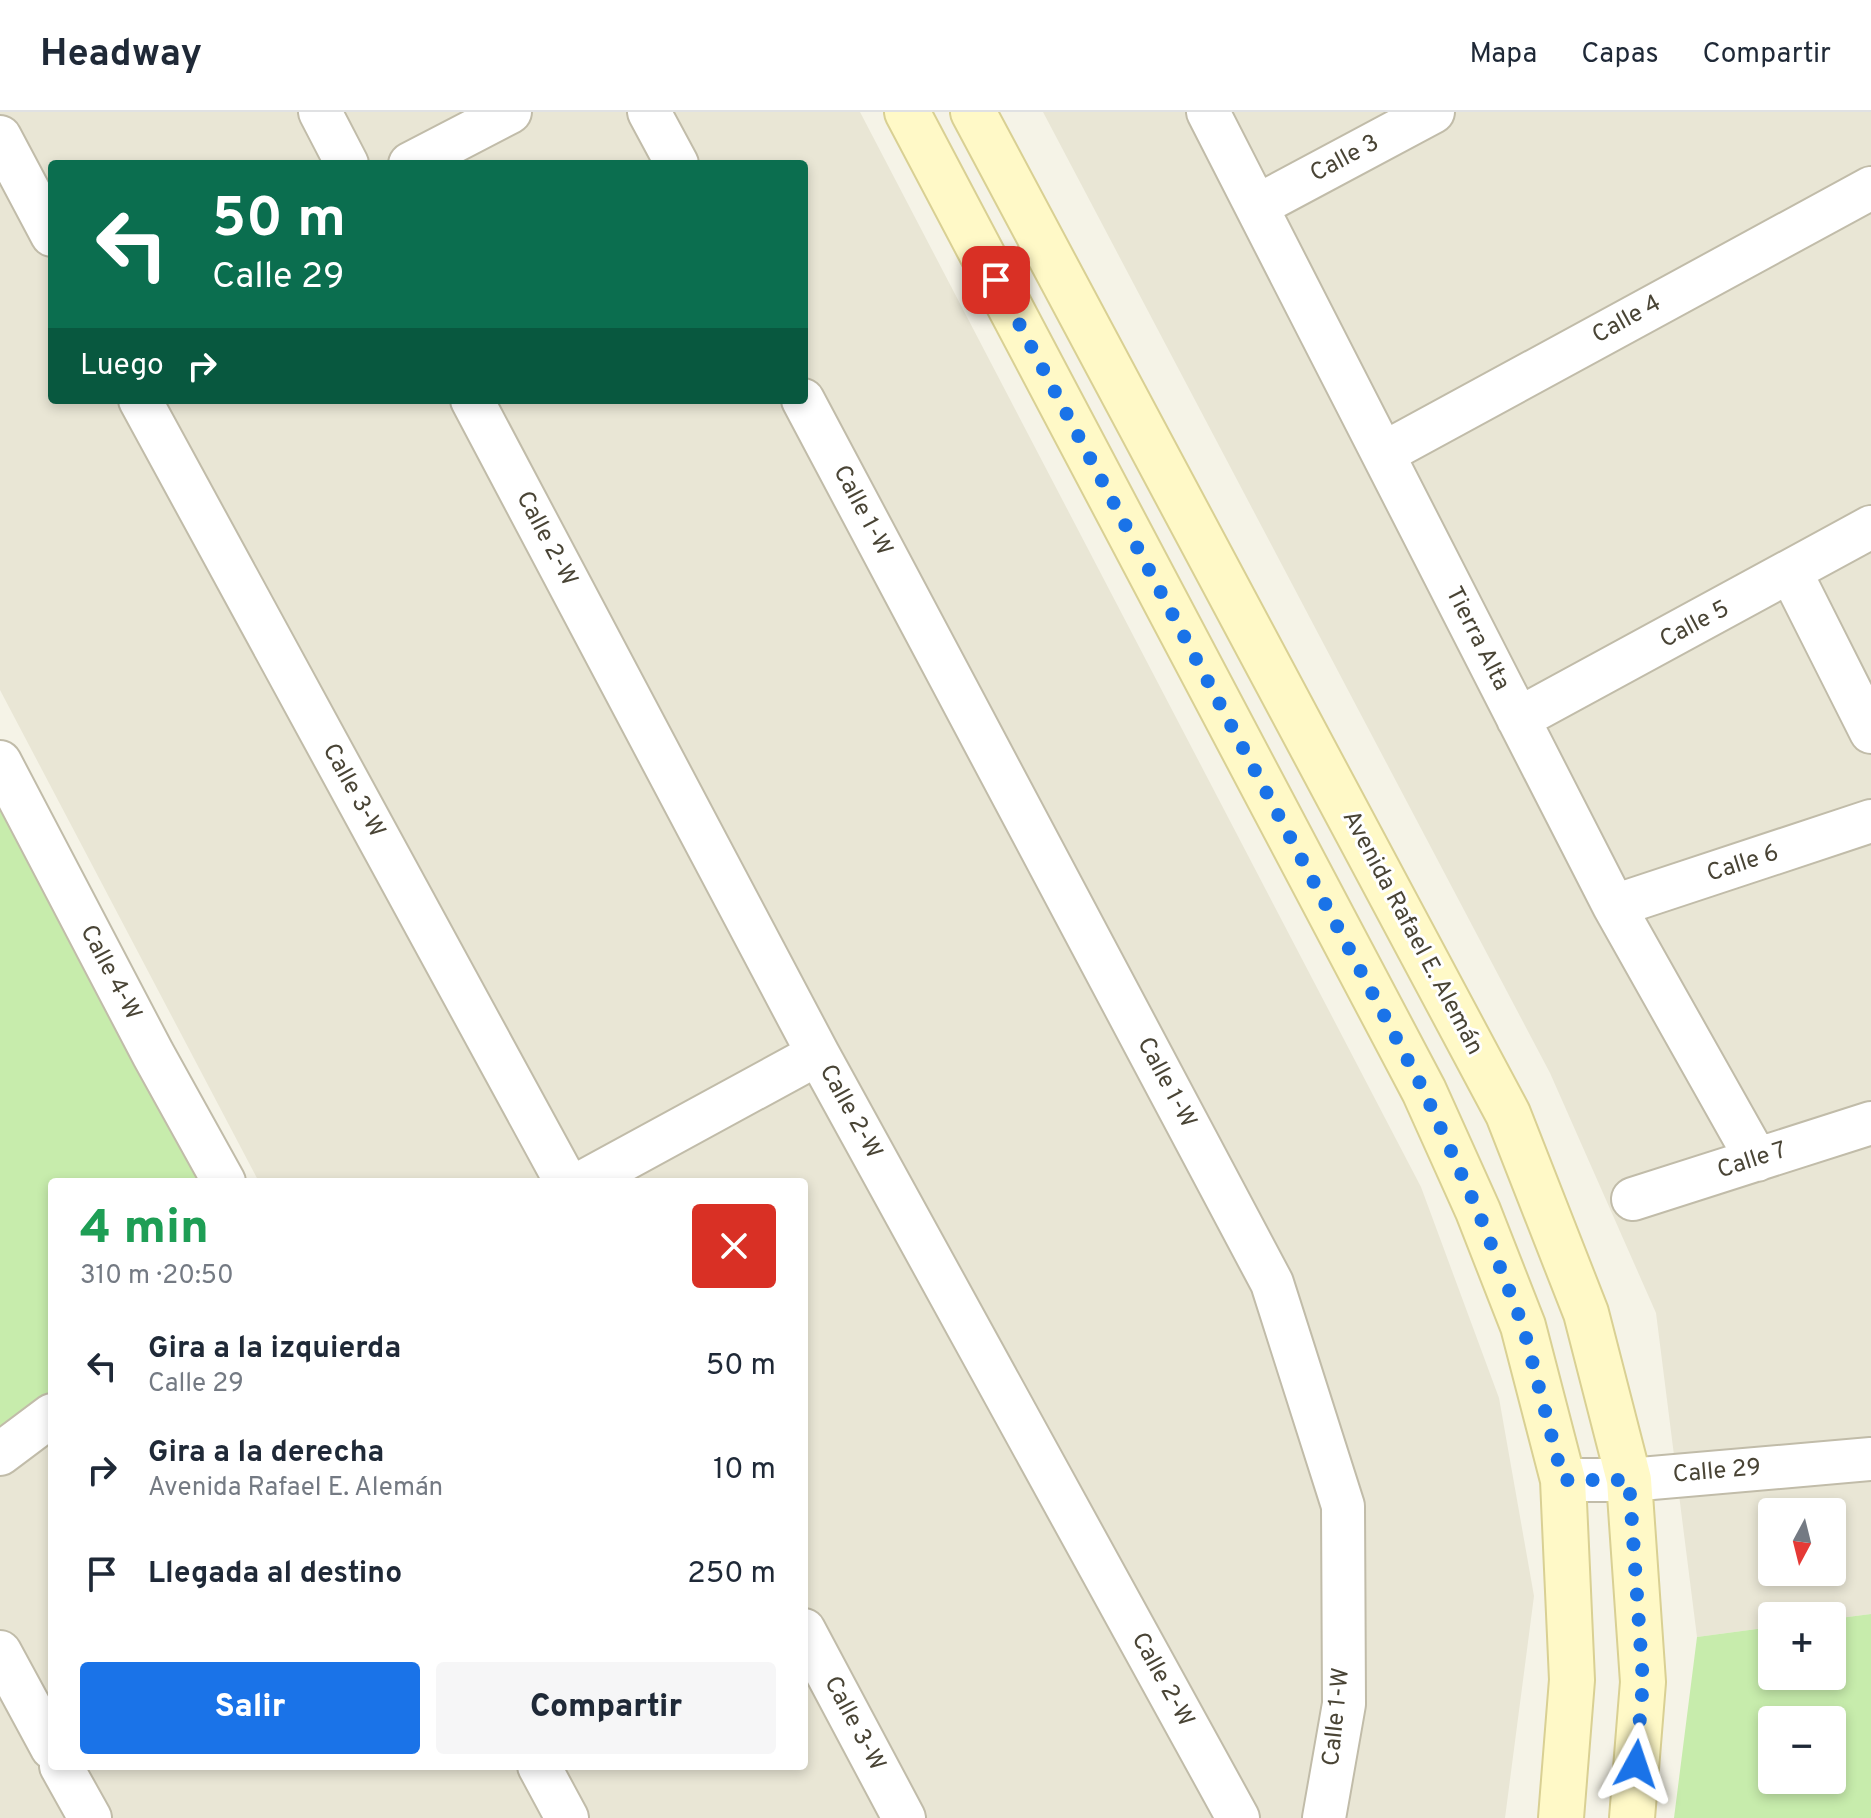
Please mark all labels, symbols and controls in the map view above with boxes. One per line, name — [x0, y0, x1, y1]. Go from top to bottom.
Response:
text: Headway — [40, 31, 202, 80]
text: Mapa — [1470, 37, 1537, 73]
text: Capas — [1581, 37, 1659, 73]
text: Compartir — [1703, 37, 1831, 73]
street label: Calle 3 — [1305, 128, 1385, 190]
text: 50 m — [212, 186, 346, 256]
icon: left — [80, 192, 184, 296]
pin — [962, 246, 1030, 314]
text: Calle 29 — [212, 255, 344, 301]
icon: arrive — [974, 258, 1018, 302]
street label: Calle 4 — [1587, 289, 1667, 351]
icon: right — [180, 344, 224, 388]
text: Luego — [80, 348, 164, 385]
street label: Calle 1-W — [826, 460, 898, 562]
street label: Calle 2-W — [508, 486, 584, 592]
street label: Tierra Alta — [1438, 582, 1516, 696]
street label: Calle 5 — [1655, 594, 1735, 656]
street label: Calle 3-W — [315, 739, 391, 843]
street label: Avenida Rafael E. Alemán — [1335, 806, 1489, 1060]
street label: Calle 6 — [1703, 838, 1783, 890]
street label: Calle 4-W — [72, 920, 148, 1026]
street label: Calle 1-W — [1130, 1032, 1202, 1134]
street label: Calle 2-W — [812, 1060, 888, 1164]
street label: Calle 7 — [1714, 1136, 1790, 1186]
text: 4 min — [80, 1200, 209, 1260]
button: close — [692, 1204, 776, 1288]
text: 310 m · 20:50 — [80, 1260, 234, 1293]
text: Gira a la izquierda — [148, 1331, 401, 1368]
icon: left — [80, 1344, 124, 1388]
text: 50 m — [706, 1348, 776, 1385]
text: Calle 29 — [148, 1368, 244, 1401]
text: Gira a la derecha — [148, 1435, 384, 1472]
icon: right — [80, 1448, 124, 1492]
text: 10 m — [713, 1452, 776, 1489]
street label: Calle 29 — [1672, 1453, 1762, 1491]
text: Avenida Rafael E. Alemán — [148, 1472, 443, 1505]
north arrow — [1758, 1498, 1846, 1586]
map controls — [1758, 1498, 1846, 1794]
icon: arrive — [80, 1552, 124, 1596]
text: Llegada al destino — [148, 1556, 402, 1593]
text: 250 m — [687, 1556, 776, 1593]
button: + — [1758, 1602, 1846, 1690]
street label: Calle 2-W — [1124, 1628, 1200, 1732]
button: Salir — [80, 1662, 420, 1754]
button: Compartir — [436, 1662, 776, 1754]
street label: Calle 1-W — [1317, 1666, 1357, 1768]
street label: Calle 3-W — [817, 1671, 891, 1777]
button: − — [1758, 1706, 1846, 1794]
position arrow — [1594, 1722, 1678, 1806]

